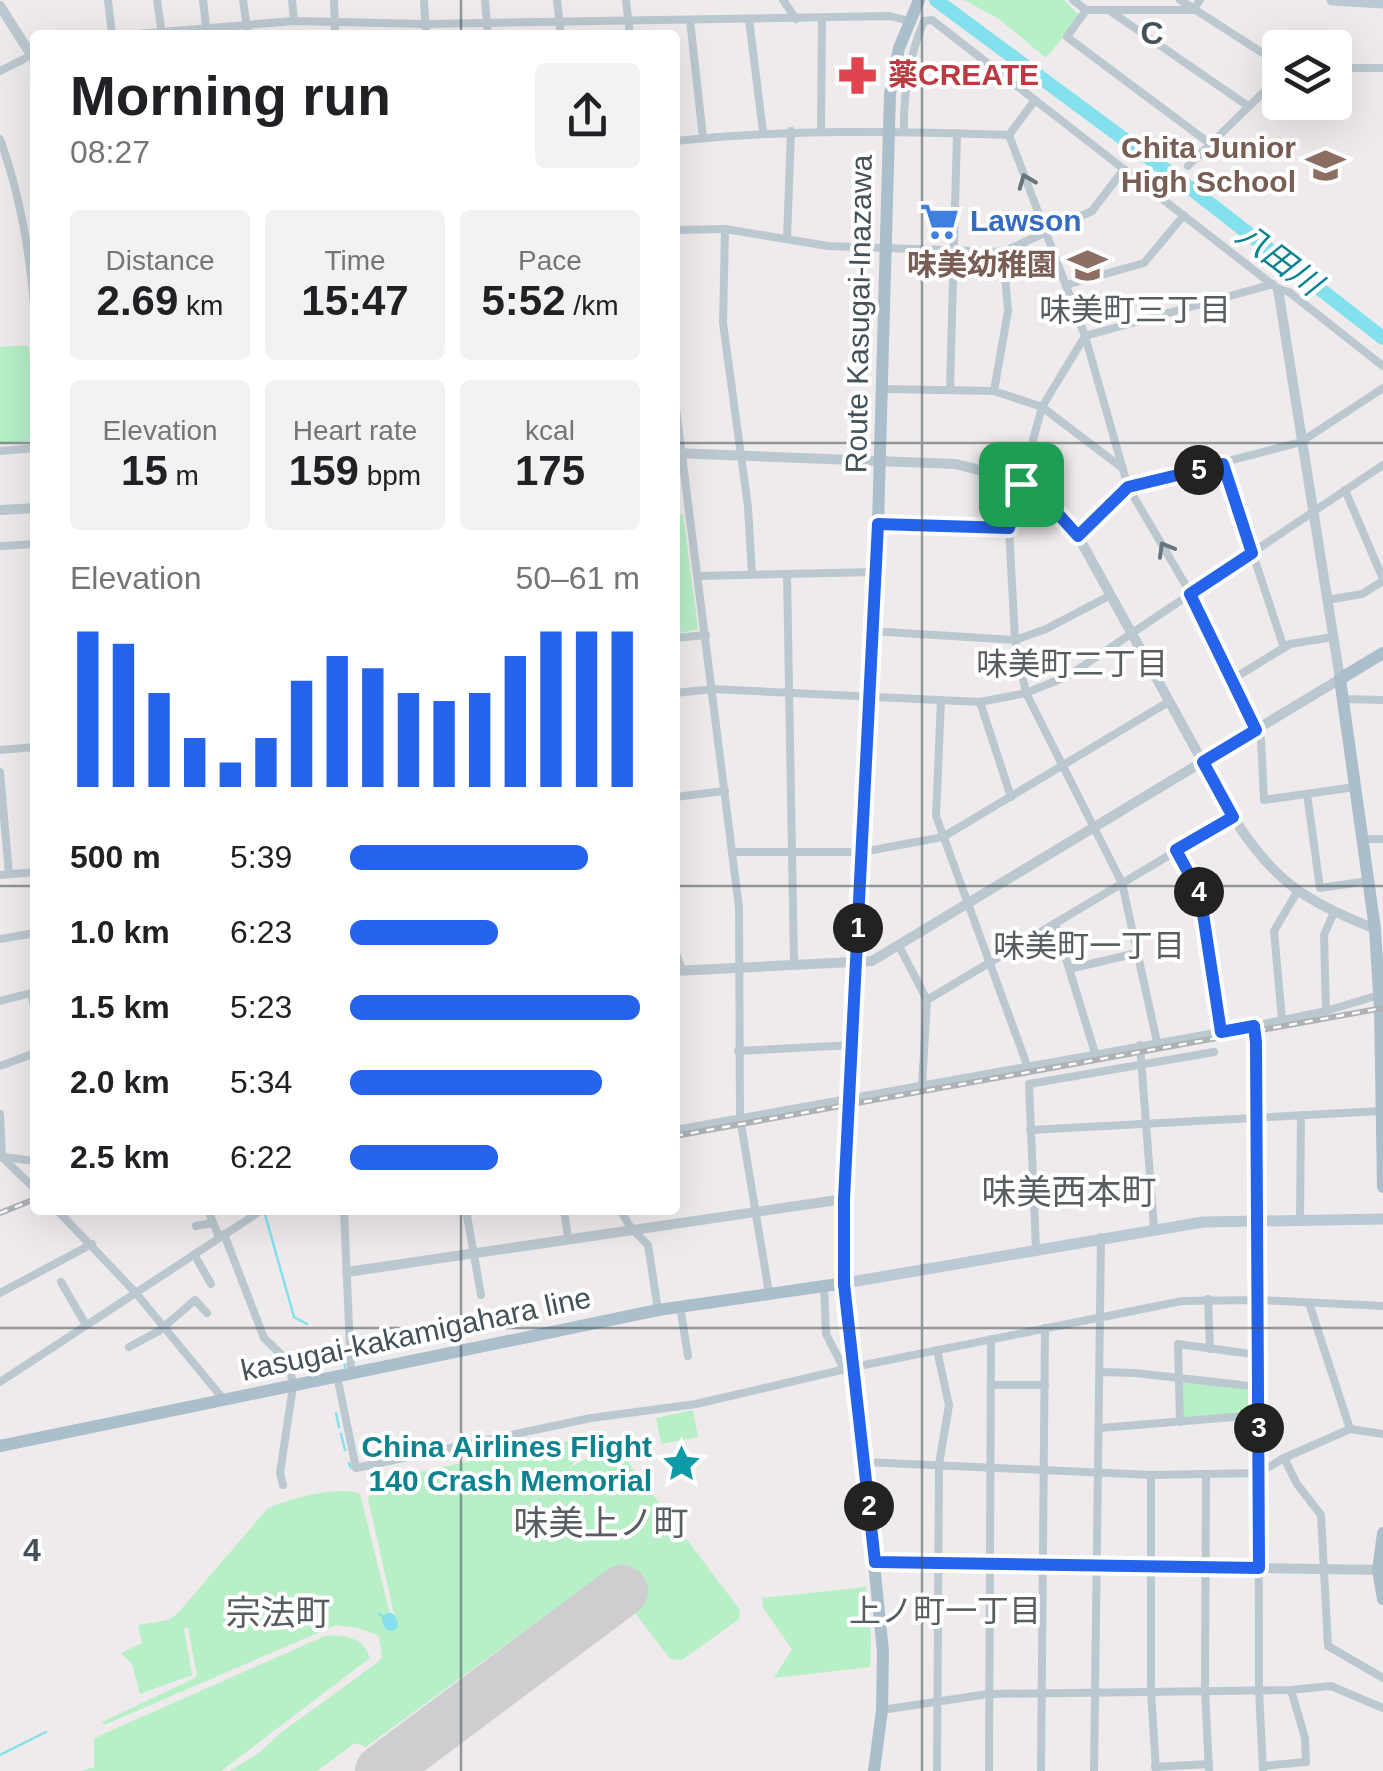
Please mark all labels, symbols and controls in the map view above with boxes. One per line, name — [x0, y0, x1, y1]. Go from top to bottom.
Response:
text: C — [1140, 15, 1164, 51]
map controls — [1262, 30, 1352, 120]
button: layers — [1262, 30, 1352, 120]
pharmacy icon: 薬CREATE — [837, 54, 879, 96]
place label: 薬CREATE — [888, 58, 1039, 91]
button: share — [535, 63, 640, 168]
text: Morning run — [70, 65, 391, 127]
place label: Chita Junior High School — [1121, 131, 1296, 198]
text: 08:27 — [70, 134, 150, 170]
school or university icon: Chita Junior High School — [1305, 144, 1347, 186]
street label: Route Kasugai-Inazawa — [839, 154, 878, 474]
one-way arrow — [1017, 174, 1038, 191]
supermarket icon: Lawson — [919, 200, 961, 242]
place label: Lawson — [970, 204, 1082, 237]
water label: 八田川 — [1230, 216, 1331, 304]
school or university icon: 味美幼稚園 — [1066, 244, 1108, 286]
text: Distance — [106, 245, 214, 276]
text: Time — [324, 245, 386, 276]
text: Pace — [518, 245, 582, 276]
place label: 味美幼稚園 — [907, 248, 1057, 281]
text: 2.69 — [97, 277, 178, 324]
text: 15:47 — [301, 277, 409, 324]
text: 5:52 — [482, 277, 566, 324]
text: km — [178, 290, 223, 321]
text: /km — [566, 290, 618, 321]
district label: 味美町三丁目 — [1039, 292, 1231, 328]
text: Elevation — [102, 415, 218, 446]
text: Heart rate — [293, 415, 417, 446]
text: kcal — [525, 415, 575, 446]
pin — [979, 442, 1064, 527]
pin: 5 — [1174, 445, 1224, 495]
text: 15 — [121, 447, 168, 494]
text: 159 — [289, 447, 359, 494]
text: 175 — [515, 447, 585, 494]
text: 5 — [1191, 454, 1207, 485]
icon: arrive — [994, 457, 1049, 512]
text: m — [168, 460, 199, 491]
text: bpm — [359, 460, 421, 491]
one-way arrow — [1158, 542, 1177, 560]
text: Elevation — [70, 560, 202, 596]
text: 50–61 m — [515, 560, 640, 596]
district label: 味美町二丁目 — [976, 646, 1168, 682]
text: 500 m — [70, 839, 161, 875]
text: 5:39 — [230, 839, 292, 875]
pin: 4 — [1174, 867, 1224, 917]
text: 4 — [1191, 876, 1207, 907]
pin: 1 — [833, 903, 883, 953]
text: 1 — [850, 912, 866, 943]
text: 1.0 km — [70, 914, 170, 950]
text: 6:23 — [230, 914, 292, 950]
district label: 味美町一丁目 — [993, 928, 1185, 964]
text: 1.5 km — [70, 989, 170, 1025]
text: 5:23 — [230, 989, 292, 1025]
text: 2.0 km — [70, 1064, 170, 1100]
text: 5:34 — [230, 1064, 292, 1100]
text: 2.5 km — [70, 1139, 170, 1175]
text: 6:22 — [230, 1139, 292, 1175]
district label: 味美西本町 — [981, 1172, 1157, 1211]
street label: kasugai-kakamigahara line — [238, 1280, 594, 1387]
pin: 3 — [1234, 1403, 1284, 1453]
text: 3 — [1251, 1412, 1267, 1443]
place label: China Airlines Flight 140 Crash Memorial — [361, 1430, 652, 1497]
place icon: China Airlines Flight 140 Crash Memorial — [661, 1443, 703, 1485]
pin: 2 — [844, 1481, 894, 1531]
text: 2 — [861, 1490, 877, 1521]
district label: 味美上ノ町 — [513, 1503, 689, 1542]
text: 4 — [23, 1532, 41, 1568]
district label: 宗法町 — [225, 1593, 331, 1632]
district label: 上ノ町一丁目 — [849, 1593, 1041, 1629]

